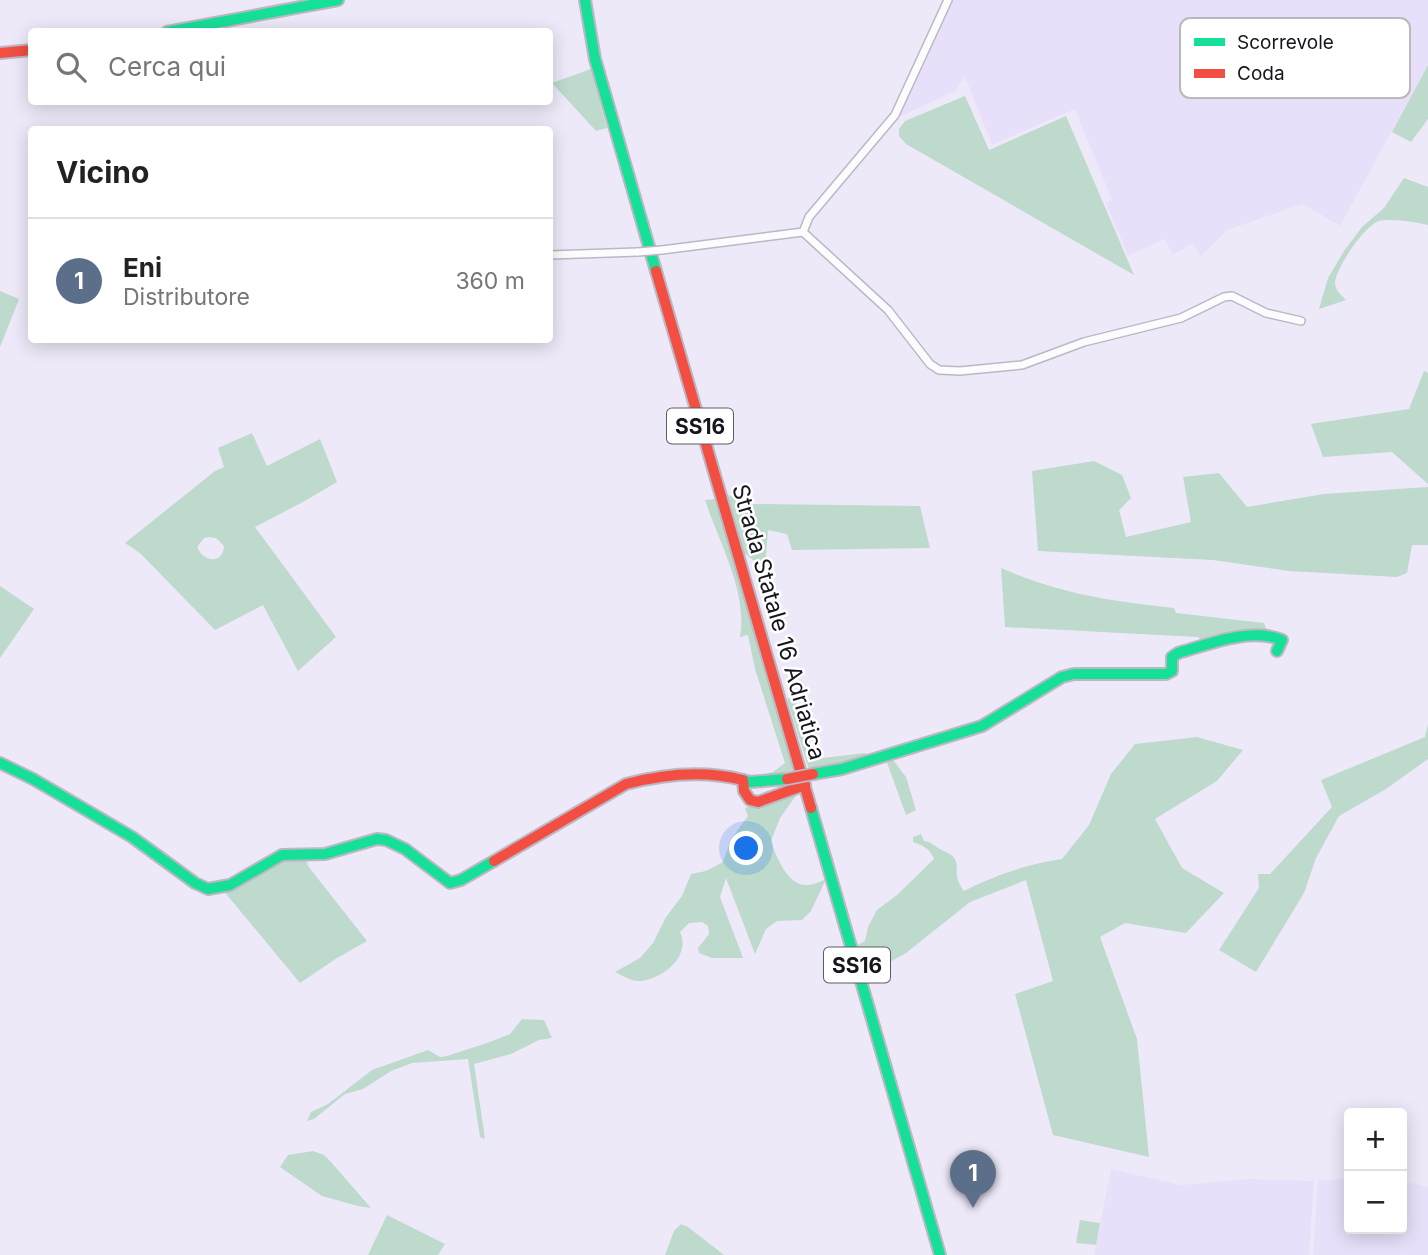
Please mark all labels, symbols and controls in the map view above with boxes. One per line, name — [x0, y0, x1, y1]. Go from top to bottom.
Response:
legend — [1180, 18, 1410, 98]
search box — [28, 28, 553, 105]
text: Scorrevole — [1237, 31, 1334, 54]
icon: search — [52, 48, 90, 86]
text: Cerca qui — [108, 51, 226, 82]
text: Coda — [1237, 62, 1285, 85]
text: Vicino — [56, 154, 149, 190]
text: Eni — [123, 252, 162, 283]
text: 1 — [74, 267, 84, 295]
text: 360 m — [455, 267, 525, 295]
text: Distributore — [123, 283, 250, 311]
road number: SS16 — [667, 408, 733, 444]
street label: Strada Statale 16 Adriatica — [726, 481, 832, 763]
your location — [729, 831, 763, 865]
road number: SS16 — [824, 948, 890, 982]
map controls — [1344, 1108, 1407, 1234]
button: + — [1344, 1108, 1407, 1171]
pin: 1 — [950, 1150, 996, 1208]
button: − — [1344, 1171, 1407, 1234]

